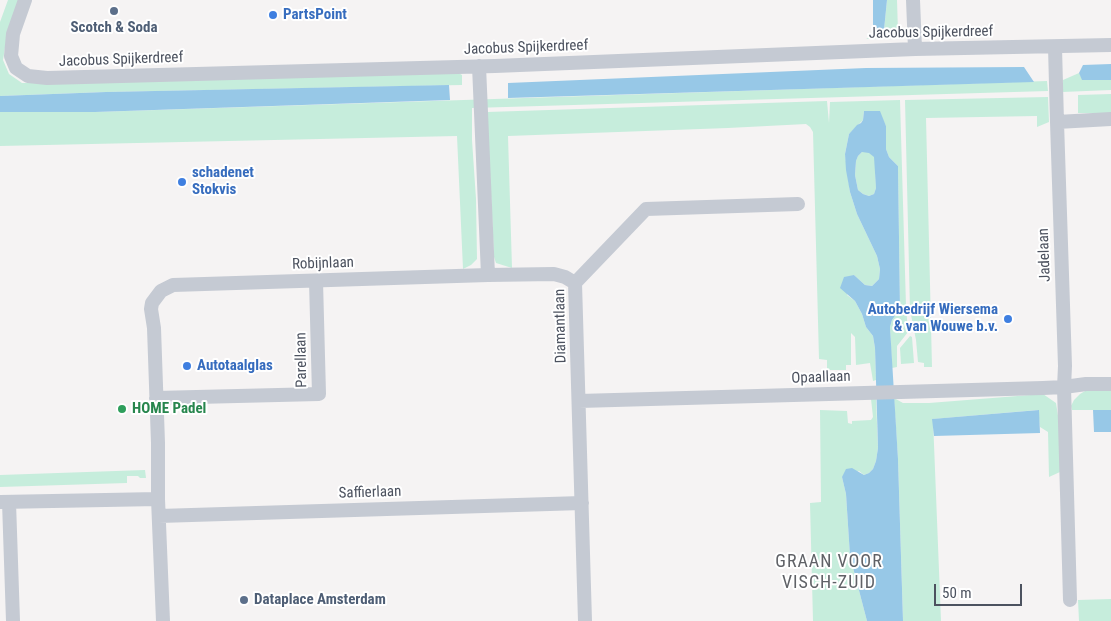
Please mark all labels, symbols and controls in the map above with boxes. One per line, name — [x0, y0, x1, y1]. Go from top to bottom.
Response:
marker: Scotch & Soda — [108, 5, 120, 17]
place label: PartsPoint — [283, 6, 347, 24]
marker: PartsPoint — [267, 9, 279, 21]
place label: Scotch & Soda — [71, 19, 157, 37]
street label: Jacobus Spijkerdreef — [869, 23, 993, 43]
street label: Jacobus Spijkerdreef — [463, 37, 589, 59]
street label: Jacobus Spijkerdreef — [58, 49, 184, 71]
place label: schadenet Stokvis — [192, 164, 254, 199]
marker: schadenet Stokvis — [176, 176, 188, 188]
street label: Jadelaan — [1035, 228, 1055, 282]
street label: Robijnlaan — [292, 254, 354, 274]
street label: Diamantlaan — [551, 289, 571, 363]
place label: Autobedrijf Wiersema & van Wouwe b.v. — [868, 301, 998, 336]
marker: Autobedrijf Wiersema & van Wouwe b.v. — [1002, 313, 1014, 325]
street label: Parellaan — [293, 332, 311, 388]
place label: Autotaalglas — [197, 357, 273, 375]
marker: Autotaalglas — [181, 360, 193, 372]
street label: Opaallaan — [791, 368, 851, 388]
place label: HOME Padel — [132, 400, 206, 418]
marker: HOME Padel — [116, 403, 128, 415]
street label: Saffierlaan — [338, 483, 402, 503]
district label: GRAAN VOOR VISCH-ZUID — [774, 551, 884, 594]
scale bar — [936, 574, 1024, 606]
text: 50 m — [942, 584, 972, 602]
place label: Dataplace Amsterdam — [254, 591, 386, 609]
marker: Dataplace Amsterdam — [238, 594, 250, 606]

